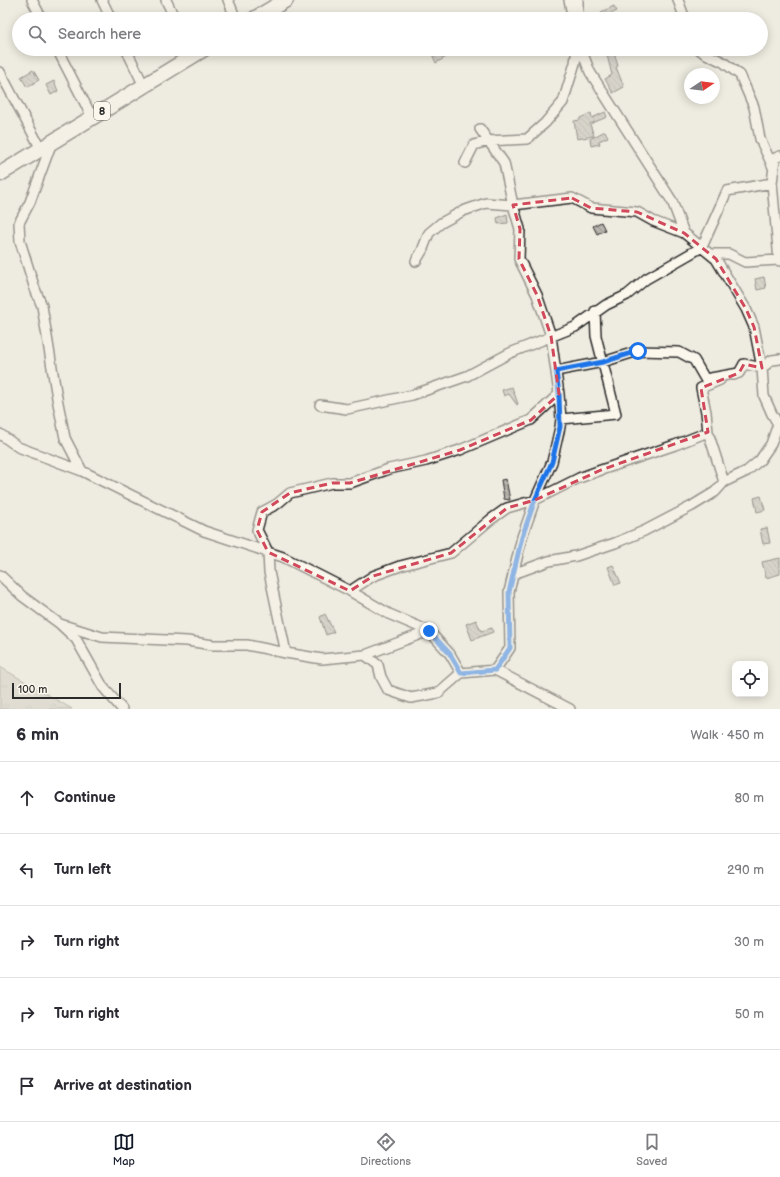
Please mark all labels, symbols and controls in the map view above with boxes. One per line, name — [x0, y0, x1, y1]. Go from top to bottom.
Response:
search box — [12, 12, 768, 56]
icon: search — [26, 23, 48, 45]
text: Search here — [58, 25, 141, 44]
north arrow — [684, 68, 720, 104]
road number: 8 — [94, 102, 110, 120]
route start — [629, 342, 647, 360]
route end — [420, 622, 438, 640]
map controls — [732, 661, 768, 697]
button: locate — [732, 661, 768, 697]
scale bar — [12, 681, 121, 700]
text: 100 m — [18, 683, 47, 696]
text: 6 min — [16, 725, 59, 745]
text: Walk · 450 m — [690, 727, 764, 743]
icon: ahead — [16, 787, 38, 809]
text: Continue — [54, 788, 116, 807]
text: 80 m — [735, 790, 764, 806]
icon: left — [16, 859, 38, 881]
text: Turn left — [54, 860, 111, 879]
text: 290 m — [727, 862, 764, 878]
icon: right — [16, 931, 38, 953]
text: Turn right — [54, 932, 119, 951]
text: 30 m — [734, 934, 764, 950]
icon: right — [16, 1003, 38, 1025]
text: Turn right — [54, 1004, 119, 1023]
text: 50 m — [735, 1006, 764, 1022]
icon: arrive — [16, 1075, 38, 1097]
text: Arrive at destination — [54, 1076, 192, 1095]
tab: Map — [113, 1131, 135, 1168]
tab: Directions — [360, 1131, 411, 1168]
tab: Saved — [636, 1131, 667, 1168]

